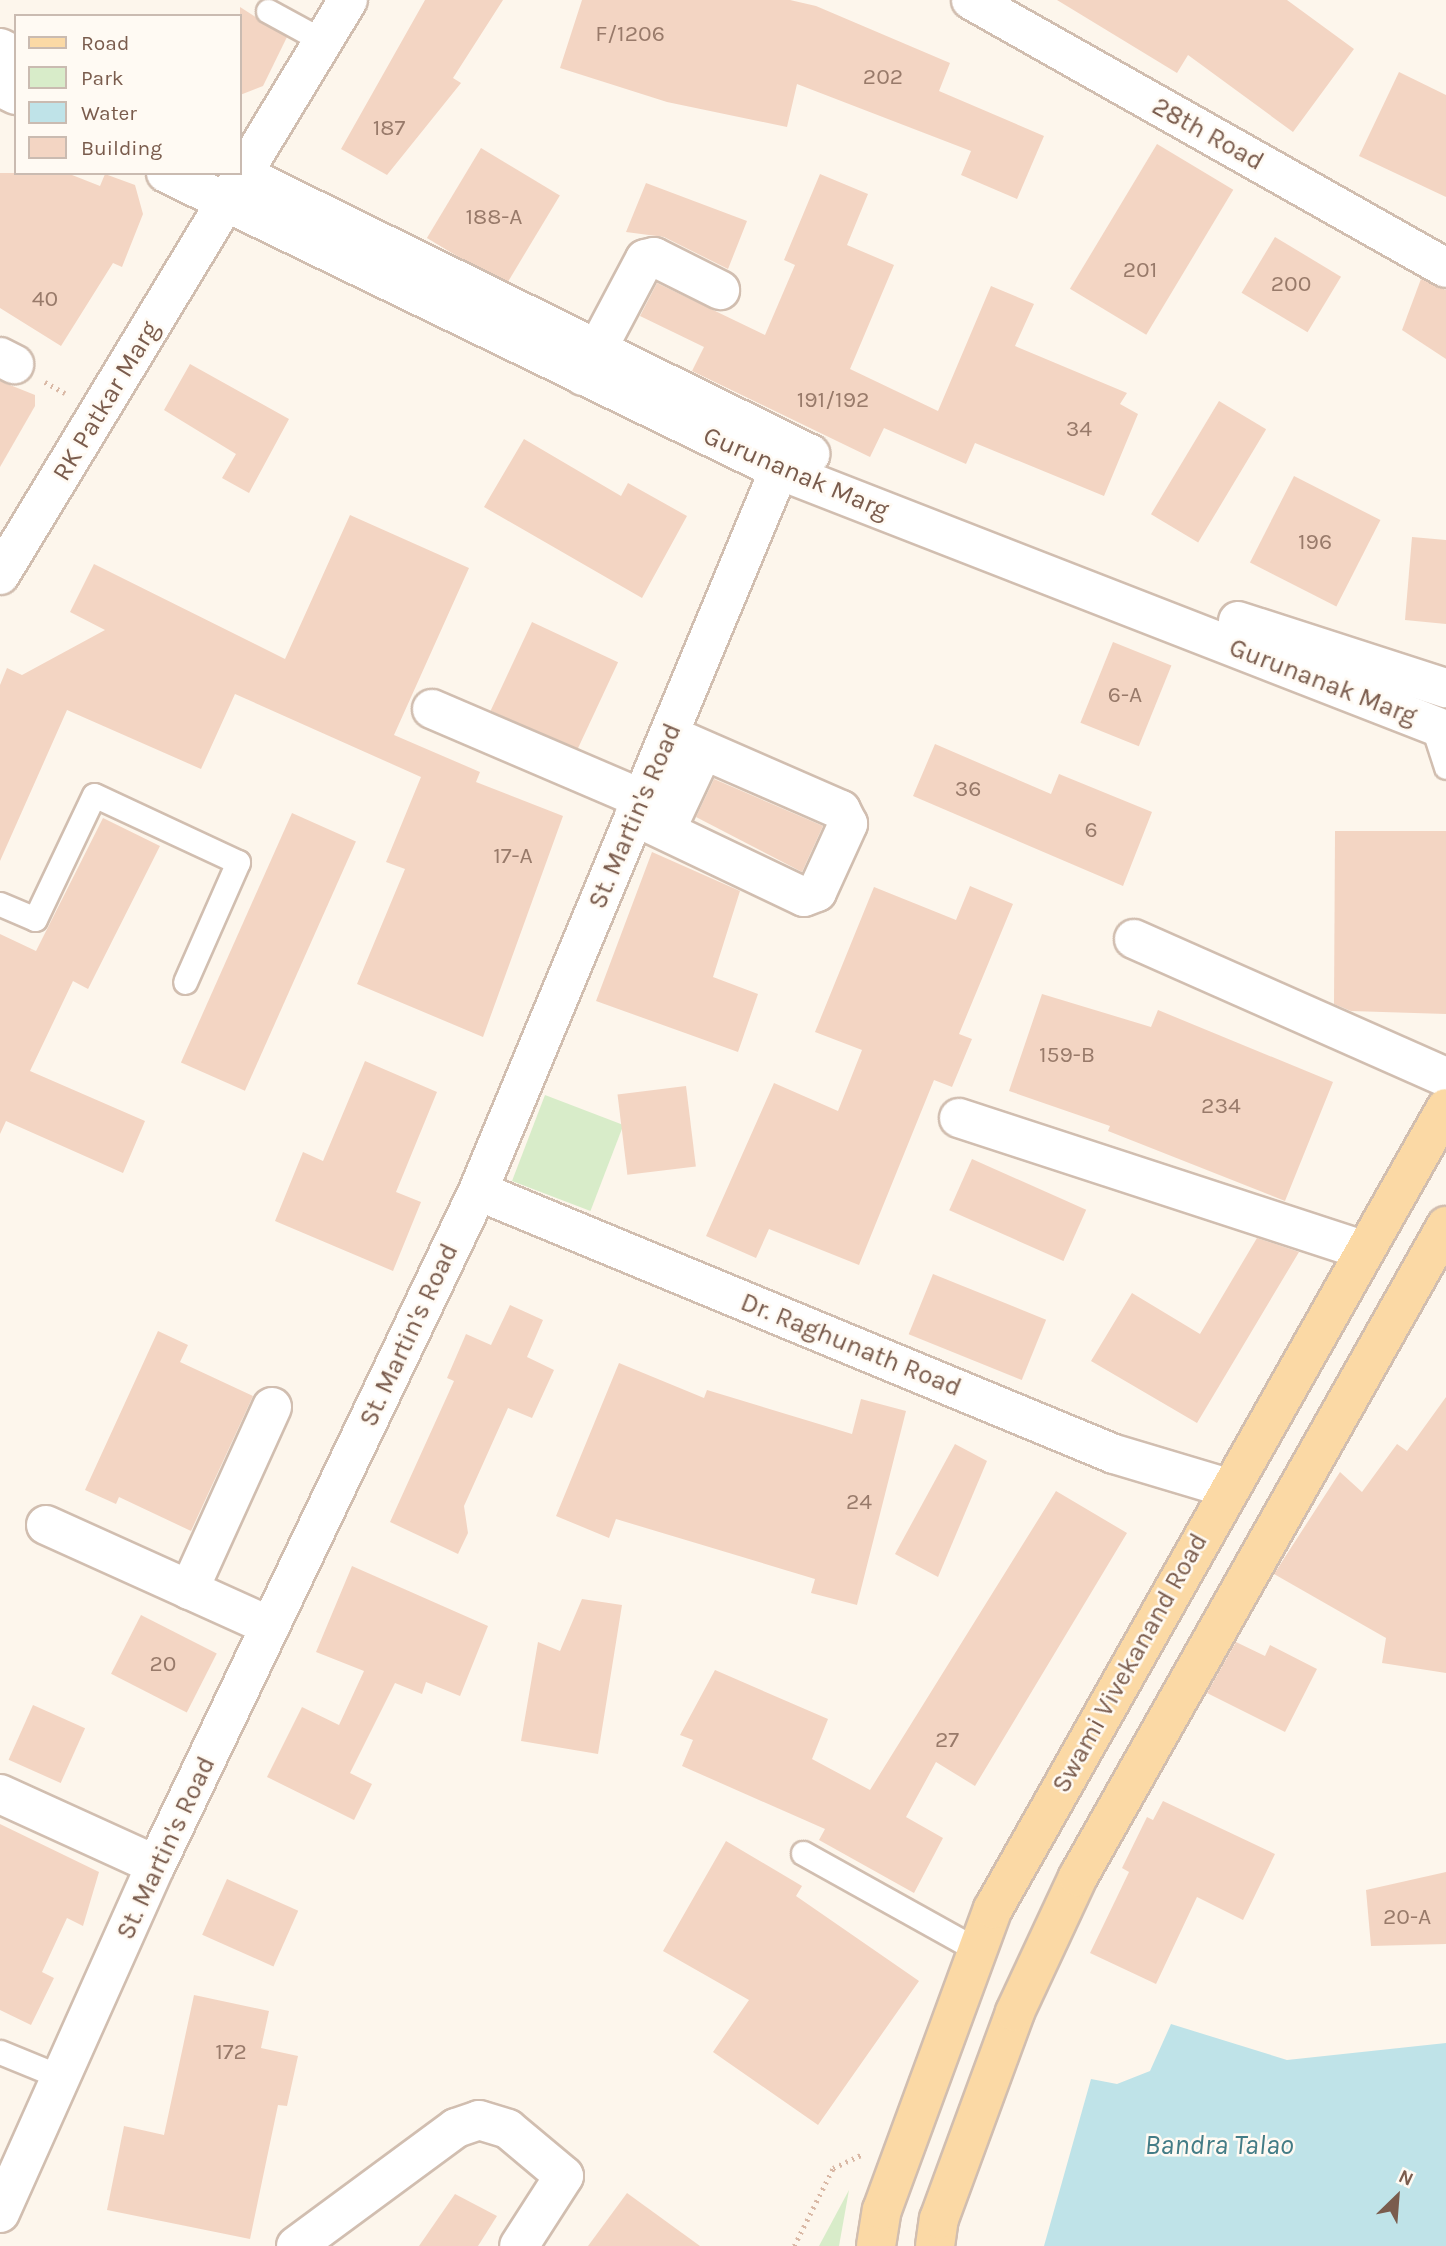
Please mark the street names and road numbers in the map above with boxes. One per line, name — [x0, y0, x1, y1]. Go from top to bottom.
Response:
street label: 28th Road — [1147, 91, 1269, 177]
street label: RK Patkar Marg — [46, 315, 166, 487]
street label: Gurunanak Marg — [699, 420, 893, 526]
street label: Gurunanak Marg — [1225, 632, 1421, 732]
street label: St. Martin's Road — [582, 719, 688, 913]
street label: St. Martin's Road — [353, 1238, 465, 1432]
street label: Dr. Raghunath Road — [736, 1286, 966, 1404]
street label: Swami Vivekanand Road — [1046, 1528, 1214, 1798]
street label: St. Martin's Road — [110, 1751, 222, 1945]

